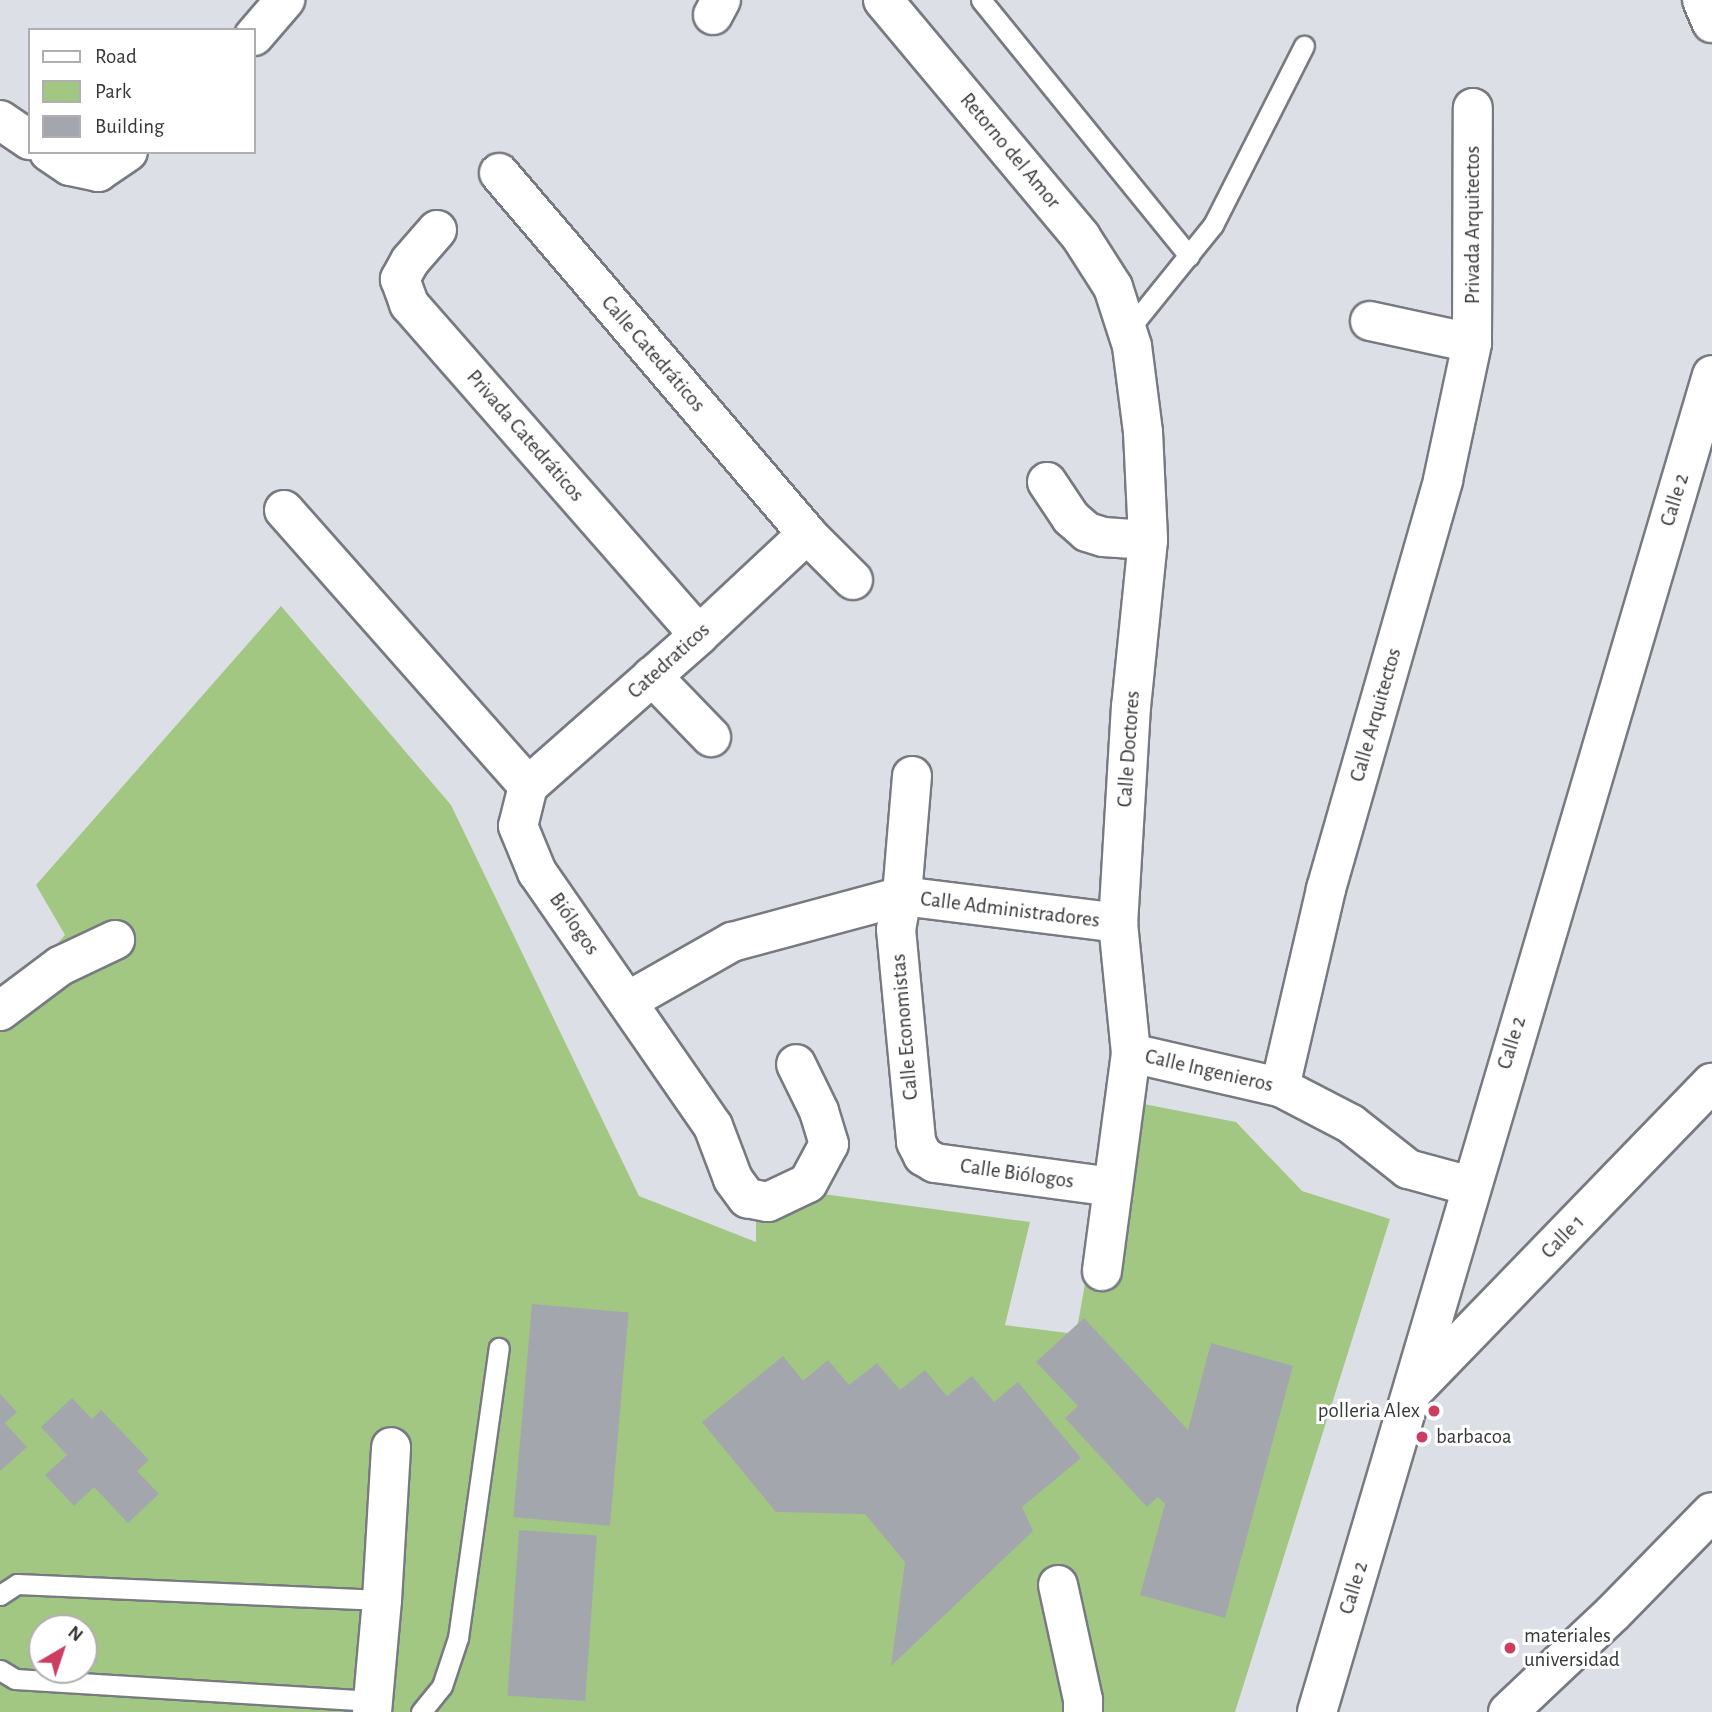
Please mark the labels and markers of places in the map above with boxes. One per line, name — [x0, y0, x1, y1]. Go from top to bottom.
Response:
place label: polleria Alex — [1318, 1398, 1420, 1424]
marker: polleria Alex — [1426, 1403, 1442, 1419]
place label: barbacoa — [1436, 1424, 1512, 1450]
marker: barbacoa — [1414, 1429, 1430, 1445]
place label: materiales universidad — [1524, 1623, 1620, 1673]
marker: materiales universidad — [1502, 1640, 1518, 1656]

